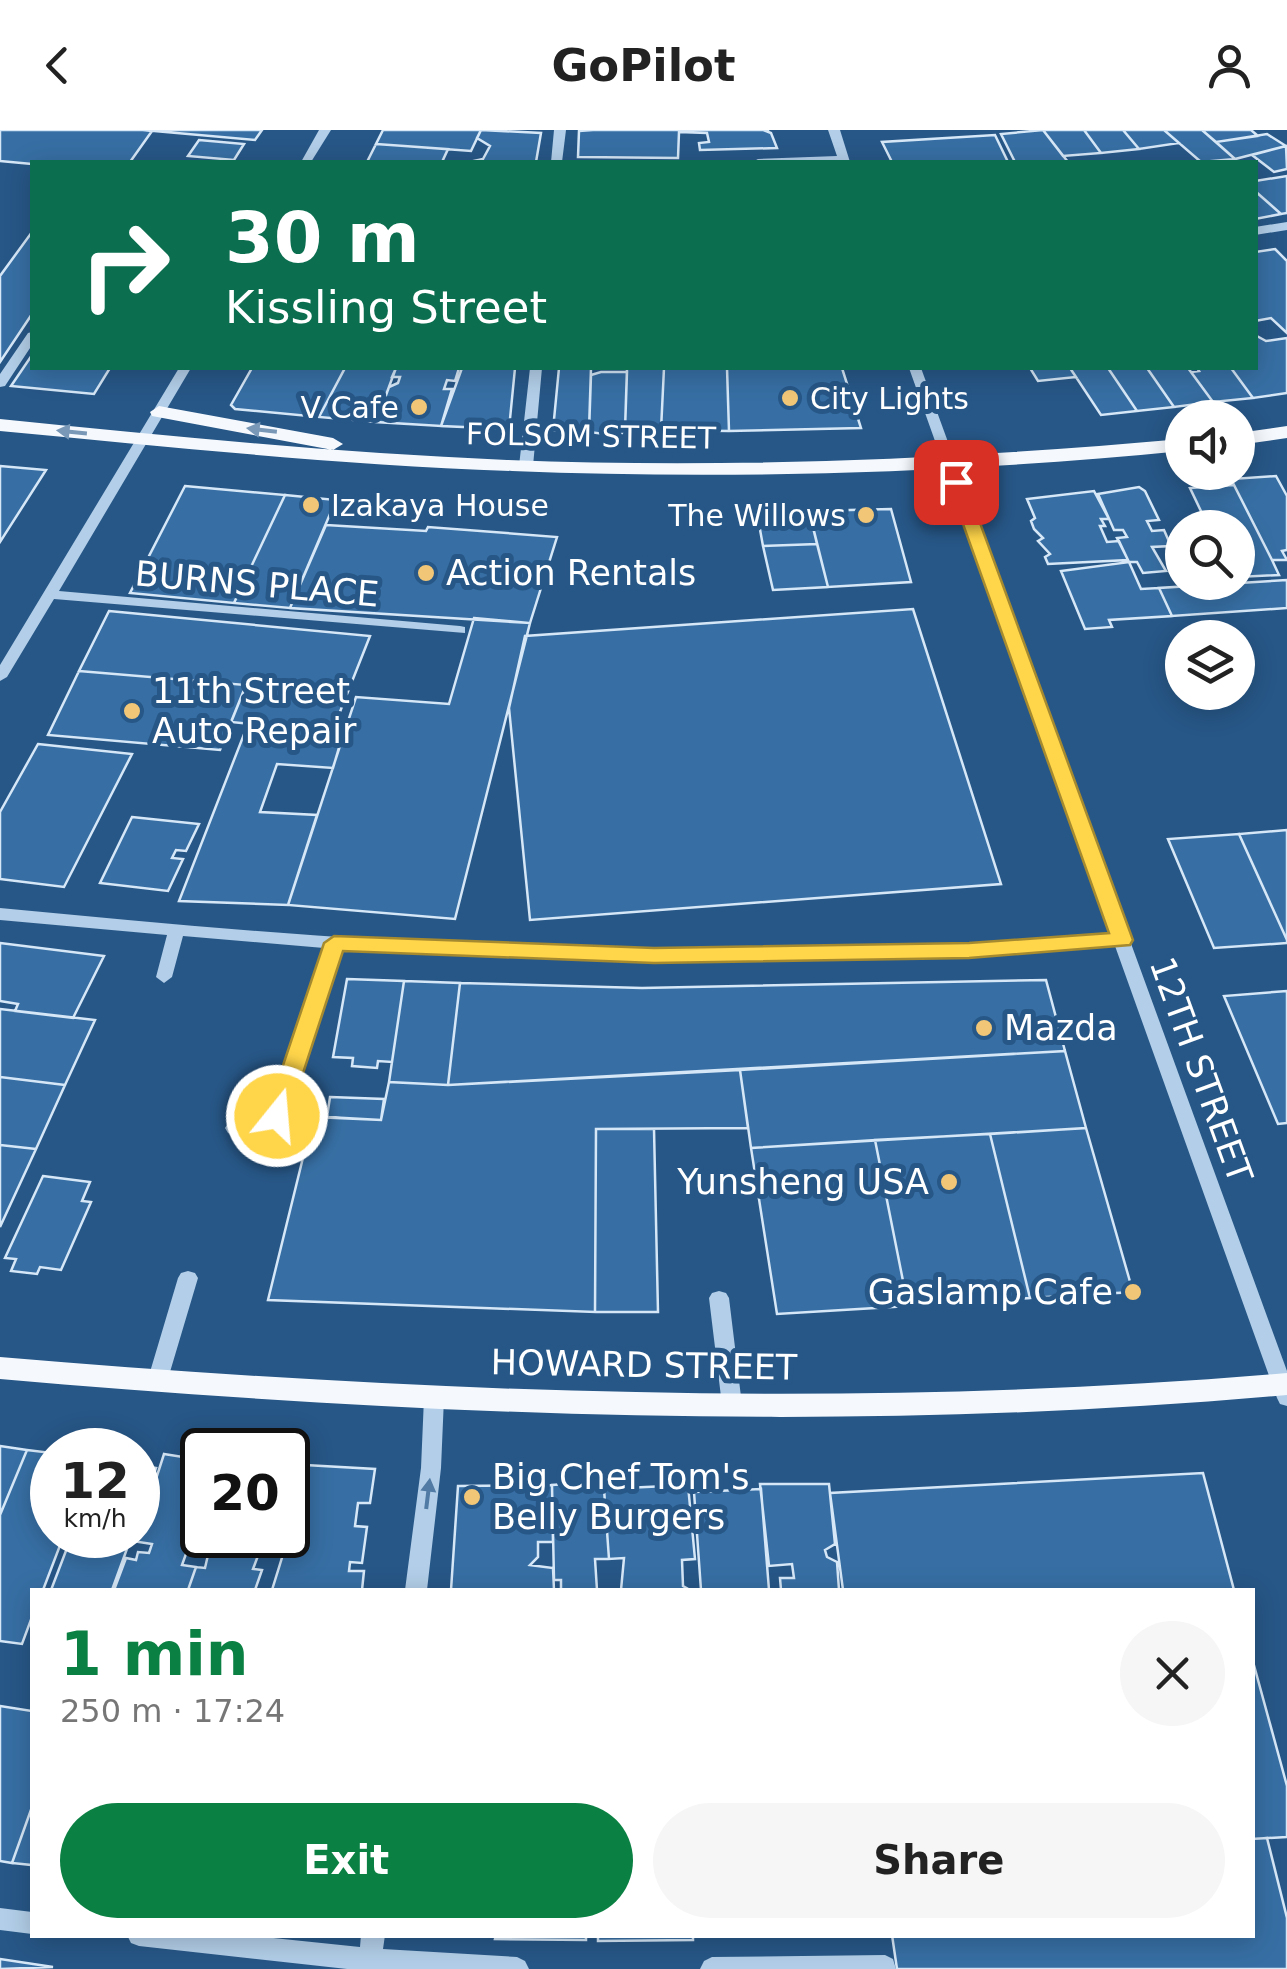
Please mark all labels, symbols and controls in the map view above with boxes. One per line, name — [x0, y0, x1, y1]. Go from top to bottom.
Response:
icon: back — [30, 38, 85, 93]
icon: person — [1202, 38, 1257, 93]
text: GoPilot — [551, 39, 736, 92]
text: 30 m — [225, 197, 420, 279]
icon: right — [60, 200, 190, 330]
text: Kissling Street — [225, 281, 547, 334]
place label: City Lights — [810, 381, 969, 416]
marker: City Lights — [779, 387, 801, 409]
place label: V Cafe — [301, 390, 399, 425]
marker: V Cafe — [408, 396, 430, 418]
map controls — [1165, 400, 1255, 710]
button: sound — [1165, 400, 1255, 490]
street label: FOLSOM STREET — [466, 416, 717, 456]
one-way arrow — [246, 422, 278, 438]
one-way arrow — [56, 423, 88, 439]
pin — [914, 440, 999, 525]
icon: arrive — [929, 455, 984, 510]
place label: Izakaya House — [331, 488, 549, 523]
marker: Izakaya House — [300, 494, 322, 516]
place label: The Willows — [667, 498, 846, 533]
marker: The Willows — [855, 504, 877, 526]
button: search — [1165, 510, 1255, 600]
street label: BURNS PLACE — [133, 553, 381, 615]
place label: Action Rentals — [446, 553, 696, 593]
marker: Action Rentals — [415, 562, 437, 584]
button: layers — [1165, 620, 1255, 710]
place label: 11th Street Auto Repair — [152, 671, 357, 751]
marker: 11th Street Auto Repair — [121, 700, 143, 722]
street label: 12TH STREET — [1142, 952, 1261, 1189]
place label: Mazda — [1004, 1008, 1118, 1048]
marker: Mazda — [973, 1017, 995, 1039]
position arrow — [225, 1064, 329, 1168]
place label: Yunsheng USA — [676, 1162, 929, 1202]
marker: Yunsheng USA — [938, 1171, 960, 1193]
place label: Gaslamp Cafe — [868, 1272, 1113, 1312]
marker: Gaslamp Cafe — [1122, 1281, 1144, 1303]
street label: HOWARD STREET — [490, 1342, 798, 1388]
speed limit sign: 20 — [180, 1428, 310, 1558]
text: 12 — [60, 1452, 130, 1510]
place label: Big Chef Tom's Belly Burgers — [492, 1457, 749, 1537]
one-way arrow — [420, 1478, 436, 1510]
marker: Big Chef Tom's Belly Burgers — [461, 1486, 483, 1508]
text: km/h — [63, 1504, 127, 1533]
text: 1 min — [60, 1619, 248, 1689]
button: close — [1120, 1621, 1225, 1726]
text: 250 m · 17:24 — [60, 1692, 285, 1730]
button: Exit — [60, 1803, 633, 1918]
button: Share — [653, 1803, 1225, 1918]

